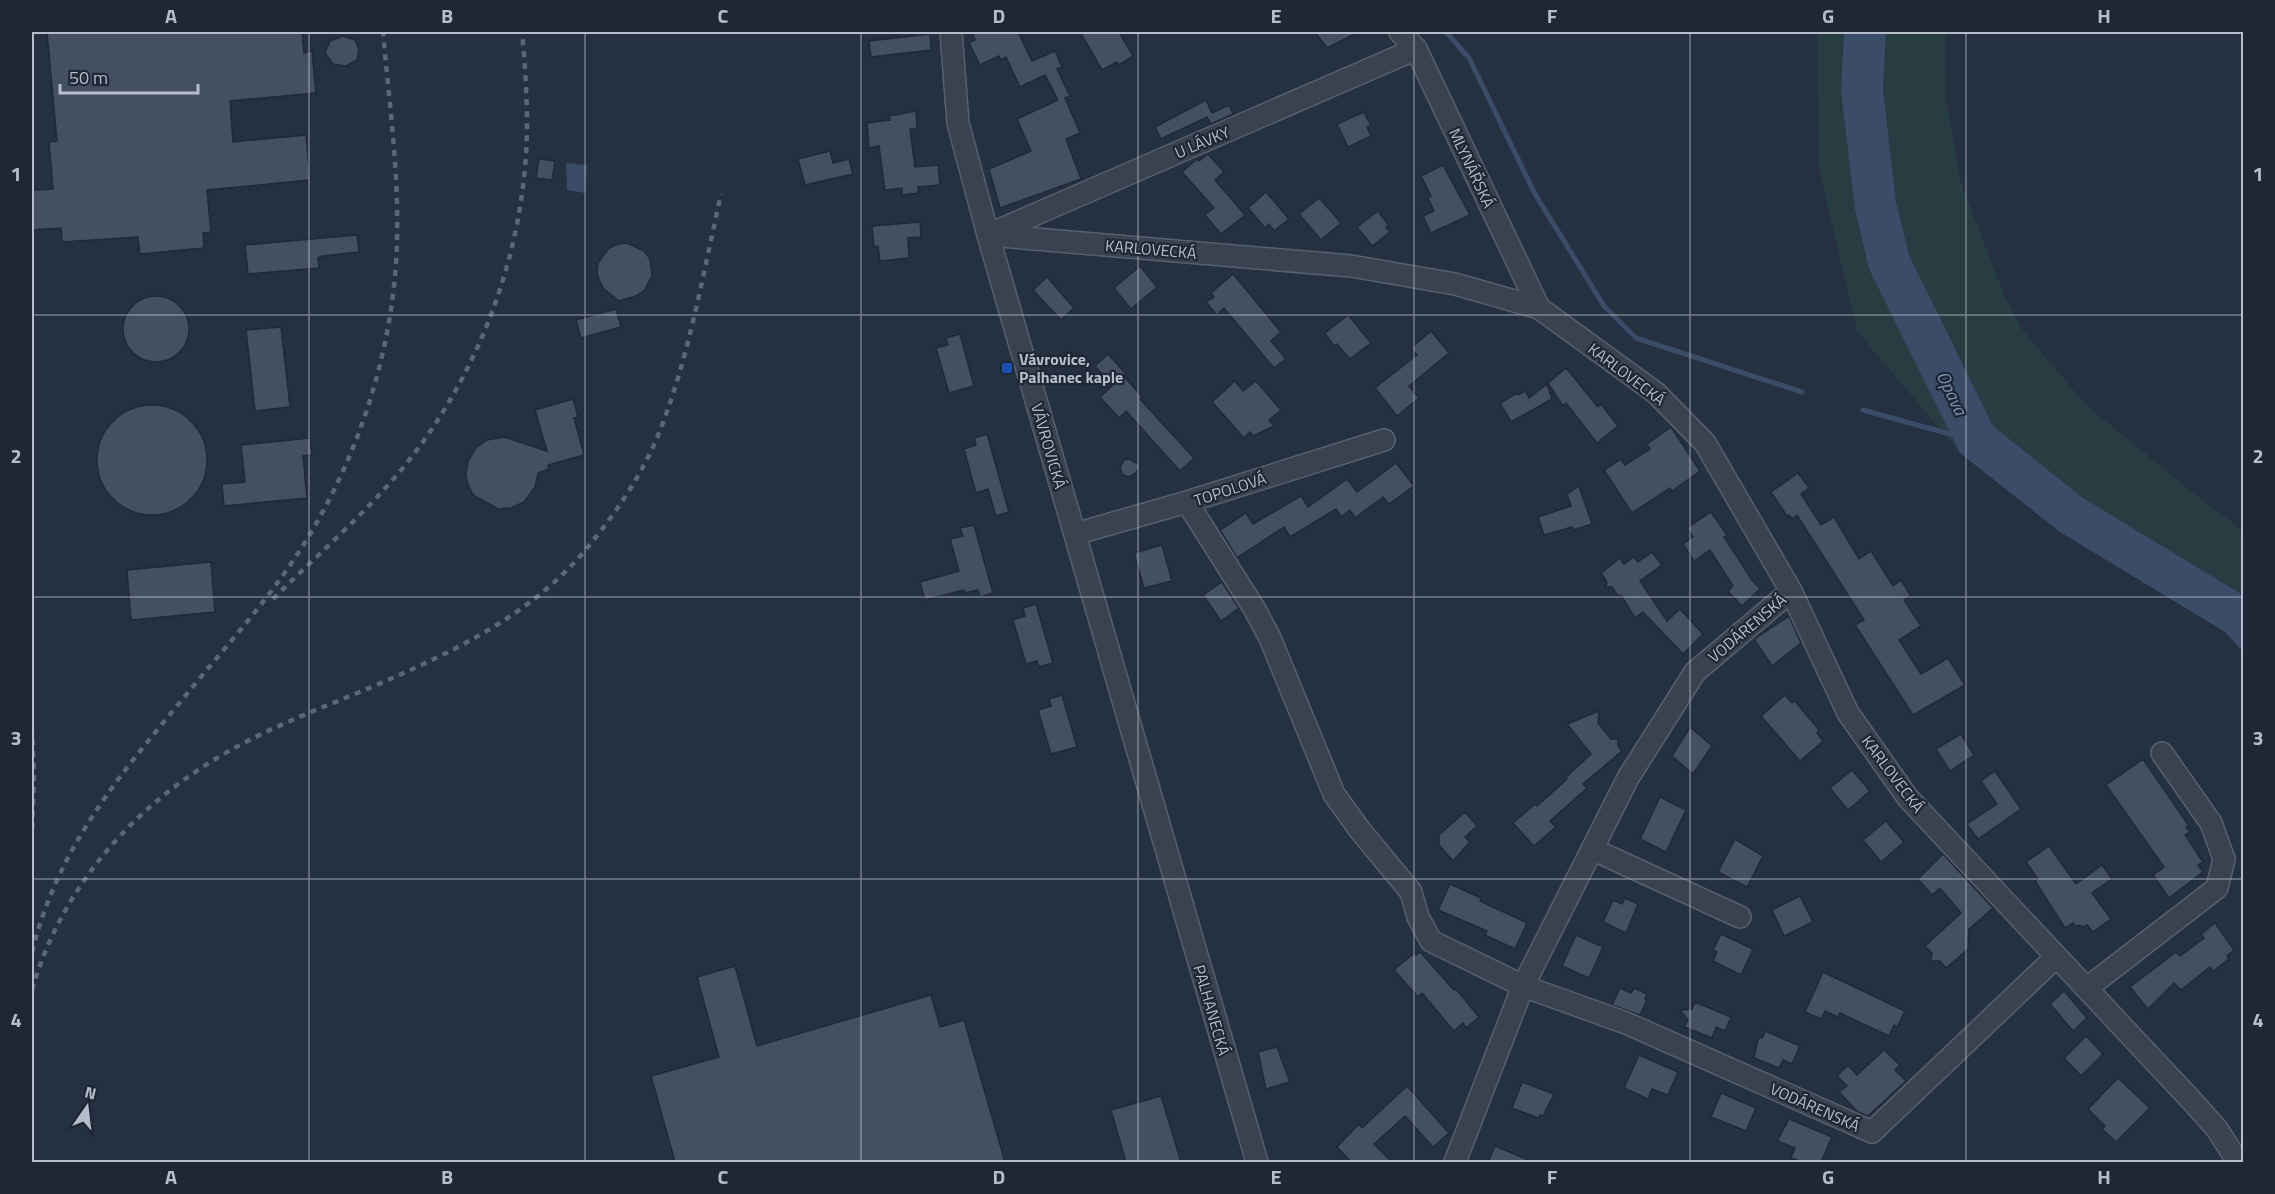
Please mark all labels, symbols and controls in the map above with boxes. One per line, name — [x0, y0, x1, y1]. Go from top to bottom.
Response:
text: A — [165, 0, 177, 31]
text: B — [441, 0, 453, 31]
text: C — [718, 0, 729, 31]
text: D — [993, 0, 1005, 31]
text: E — [1270, 0, 1282, 31]
text: F — [1547, 0, 1558, 31]
text: G — [1822, 0, 1834, 31]
text: H — [2097, 0, 2111, 31]
scale bar — [60, 57, 198, 95]
text: 50 m — [69, 64, 108, 91]
street label: U LÁVKY — [1171, 120, 1234, 164]
street label: MLYNÁŘSKÁ — [1443, 124, 1501, 212]
text: 1 — [10, 158, 22, 189]
text: 1 — [2252, 158, 2264, 189]
street label: KARLOVECKÁ — [1104, 233, 1198, 265]
street label: KARLOVECKÁ — [1583, 337, 1671, 411]
place label: Vávrovice, Palhanec kaple — [1019, 347, 1123, 389]
marker: Vávrovice, Palhanec kaple — [1000, 361, 1014, 375]
water label: Opava — [1930, 366, 1975, 421]
street label: VÁVROVICKÁ — [1025, 400, 1073, 492]
text: 2 — [10, 440, 22, 471]
text: 2 — [2252, 440, 2264, 471]
street label: TOPOLOVÁ — [1191, 466, 1270, 512]
street label: VODÁRENSKÁ — [1702, 588, 1792, 668]
text: 3 — [10, 722, 22, 753]
text: 3 — [2252, 722, 2264, 753]
street label: KARLOVECKÁ — [1856, 730, 1930, 818]
street label: PALHANECKÁ — [1188, 962, 1237, 1059]
text: 4 — [10, 1004, 22, 1035]
text: 4 — [2252, 1004, 2264, 1035]
street label: VODÁRENSKÁ — [1766, 1076, 1864, 1138]
north arrow — [57, 1077, 117, 1137]
text: N — [82, 1079, 99, 1105]
text: A — [165, 1161, 177, 1192]
text: B — [441, 1161, 453, 1192]
text: C — [718, 1161, 729, 1192]
text: D — [993, 1161, 1005, 1192]
text: E — [1270, 1161, 1282, 1192]
text: F — [1547, 1161, 1558, 1192]
text: G — [1822, 1161, 1834, 1192]
text: H — [2097, 1161, 2111, 1192]

